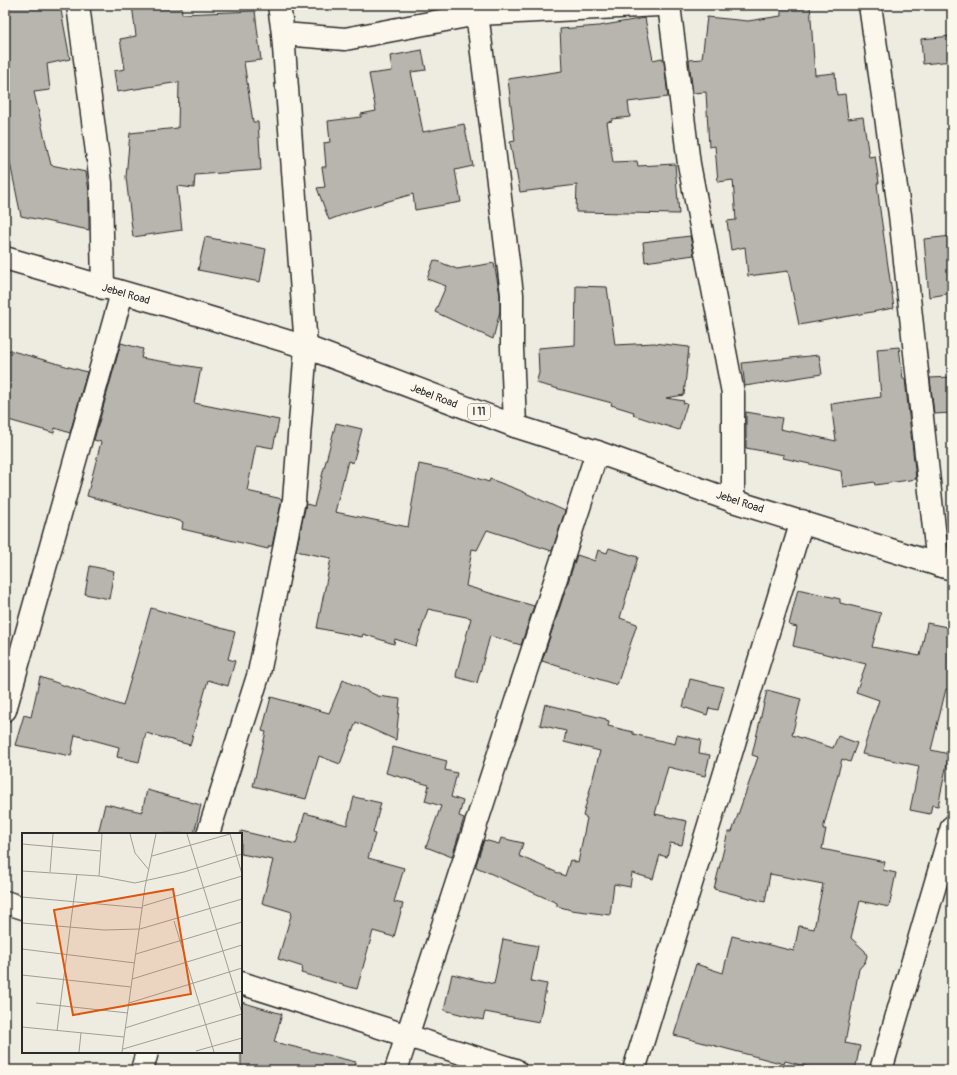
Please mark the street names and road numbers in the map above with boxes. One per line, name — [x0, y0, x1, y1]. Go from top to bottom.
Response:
street label: Jebel Road — [101, 281, 151, 307]
street label: Jebel Road — [409, 381, 459, 411]
road number: I 11 — [468, 404, 490, 420]
street label: Jebel Road — [715, 488, 765, 516]

